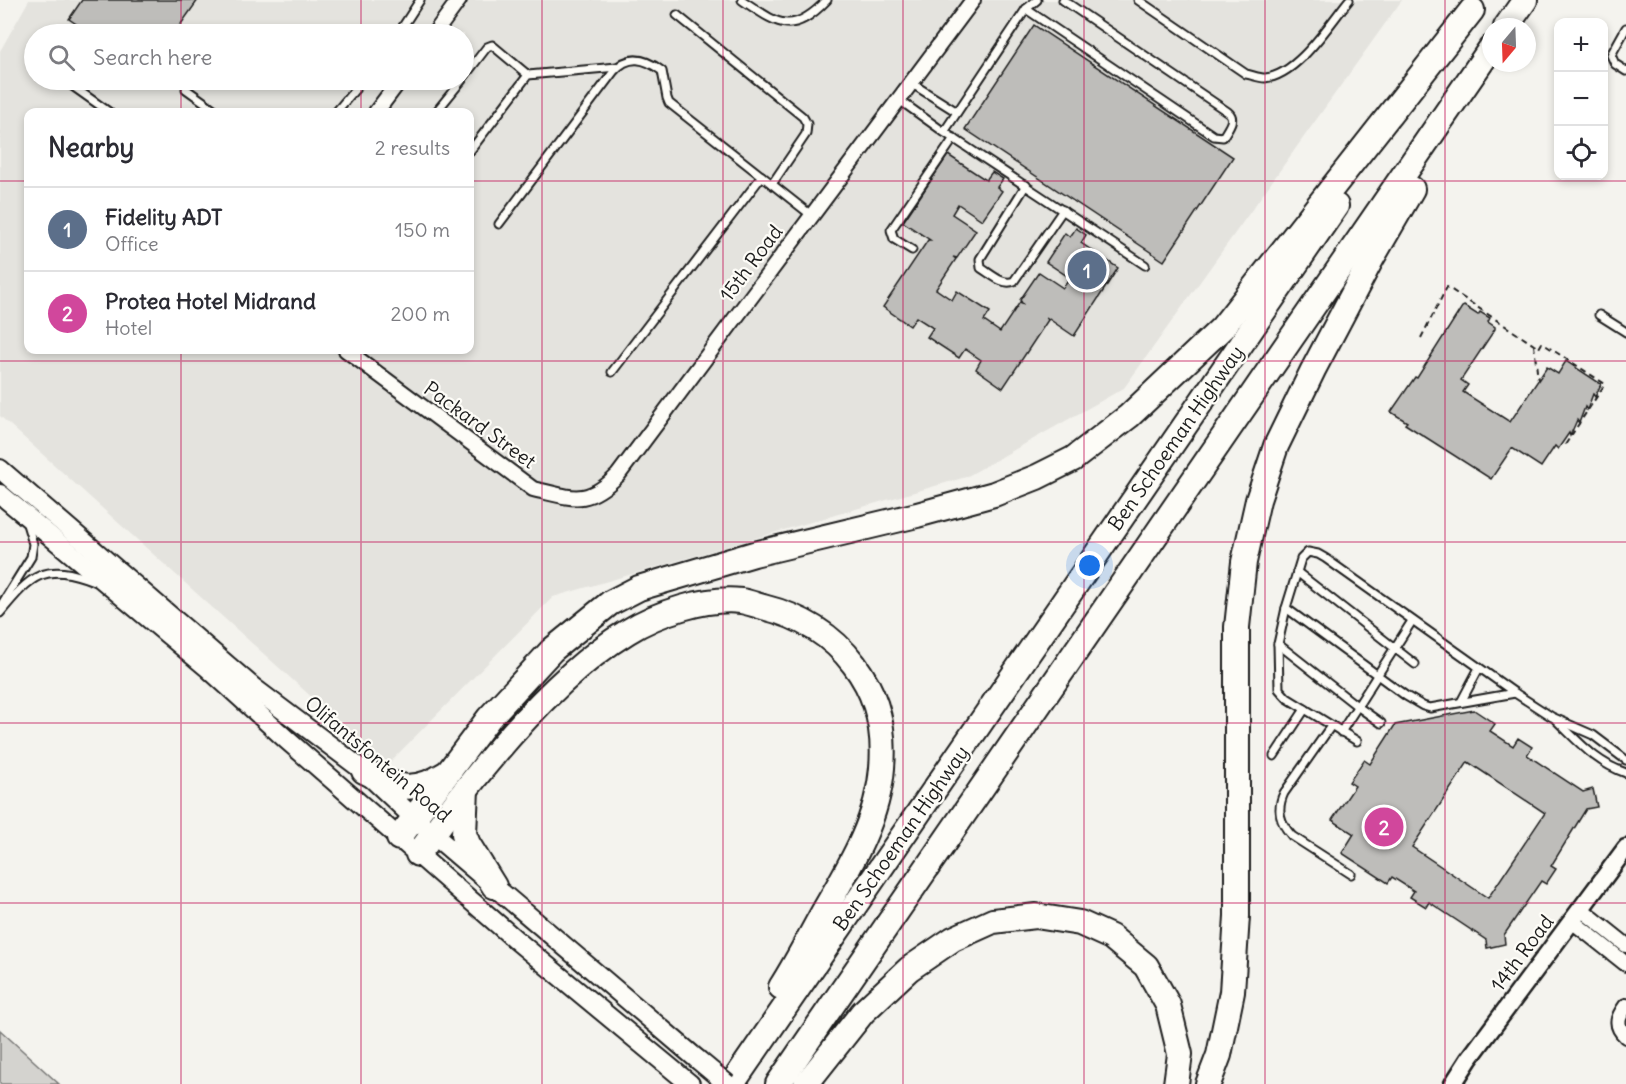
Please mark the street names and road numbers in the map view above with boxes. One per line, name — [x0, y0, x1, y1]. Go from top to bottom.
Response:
street label: 15th Road — [714, 219, 788, 306]
street label: Ben Schoeman Highway — [1102, 340, 1249, 535]
street label: Packard Street — [419, 376, 541, 474]
street label: Olifantsfontein Road — [300, 690, 457, 827]
street label: Ben Schoeman Highway — [827, 740, 974, 935]
street label: 14th Road — [1485, 909, 1559, 996]

